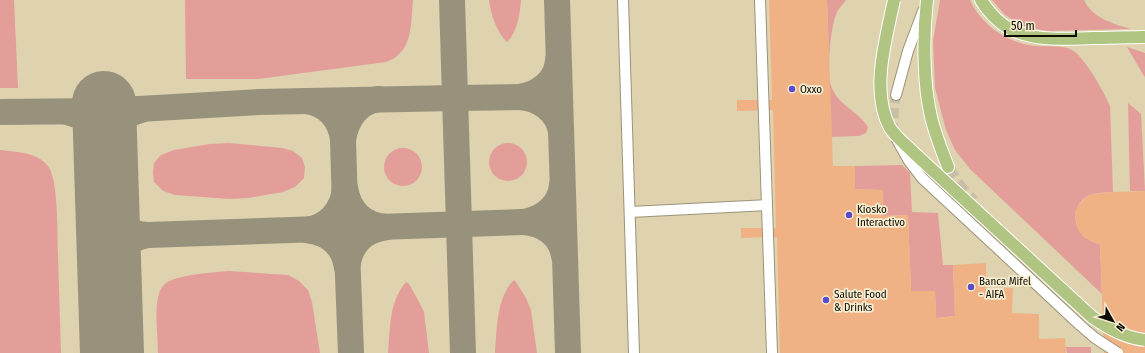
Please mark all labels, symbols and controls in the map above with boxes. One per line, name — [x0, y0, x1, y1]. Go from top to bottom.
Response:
scale bar — [1005, 12, 1076, 38]
text: 50 m — [1011, 19, 1035, 33]
place label: Oxxo — [800, 83, 822, 96]
marker: Oxxo — [787, 84, 797, 94]
place label: Kiosko Interactivo — [857, 203, 905, 229]
marker: Kiosko Interactivo — [844, 210, 854, 220]
place label: Banca Mifel - AIFA — [979, 275, 1031, 301]
marker: Banca Mifel - AIFA — [966, 282, 976, 292]
place label: Salute Food & Drinks — [834, 288, 887, 314]
marker: Salute Food & Drinks — [821, 295, 831, 305]
north arrow — [1093, 301, 1133, 341]
text: N — [1113, 320, 1128, 334]

